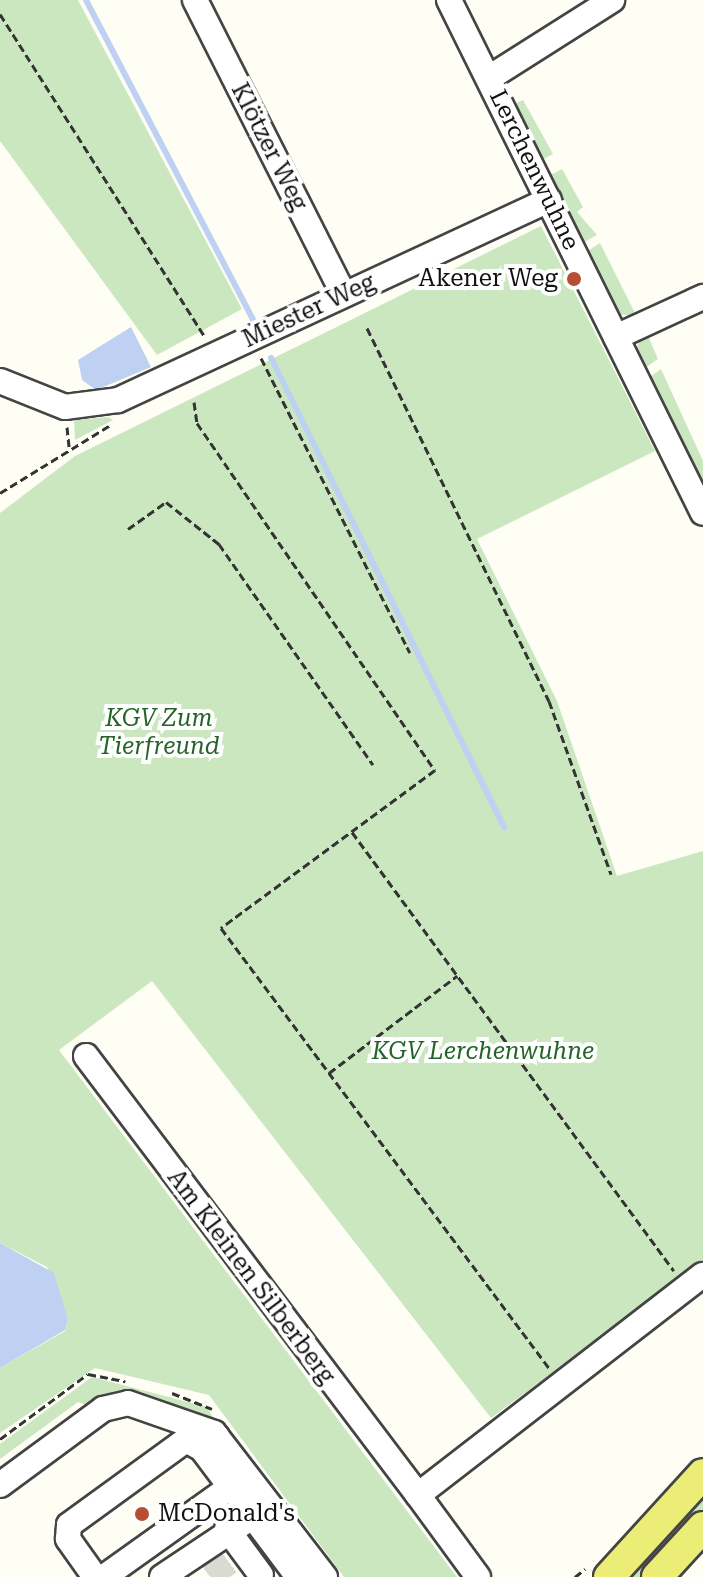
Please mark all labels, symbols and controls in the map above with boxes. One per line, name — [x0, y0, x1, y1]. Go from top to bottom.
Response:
street label: Klötzer Weg — [225, 78, 313, 216]
street label: Lerchenwuhne — [483, 85, 585, 255]
place label: Akener Weg — [419, 265, 558, 293]
street label: Miester Weg — [238, 268, 380, 354]
marker: Akener Weg — [565, 270, 583, 288]
park label: KGV Zum Tierfreund — [98, 705, 220, 761]
park label: KGV Lerchenwuhne — [372, 1038, 594, 1066]
street label: Am Kleinen Silberberg — [161, 1164, 341, 1390]
place label: McDonald's — [158, 1500, 295, 1528]
marker: McDonald's — [133, 1505, 151, 1523]

